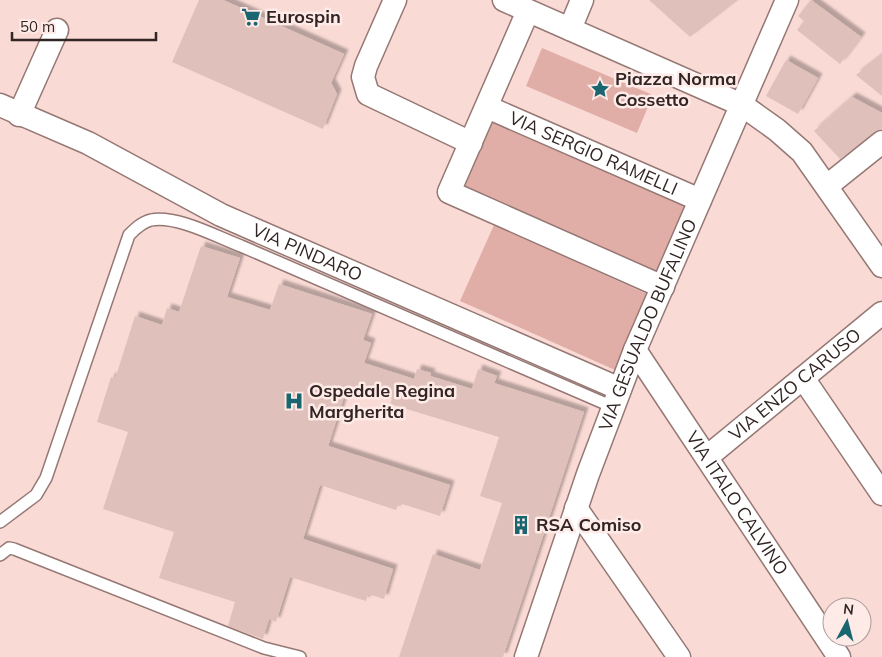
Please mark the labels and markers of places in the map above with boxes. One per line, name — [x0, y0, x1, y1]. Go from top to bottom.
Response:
place label: Eurospin — [266, 5, 341, 28]
supermarket icon: Eurospin — [240, 6, 262, 28]
place label: Piazza Norma Cossetto — [615, 67, 736, 111]
place icon: Piazza Norma Cossetto — [589, 78, 611, 100]
place label: Ospedale Regina Margherita — [309, 379, 455, 423]
hospital icon: Ospedale Regina Margherita — [283, 390, 305, 412]
place label: RSA Comiso — [536, 513, 641, 536]
building icon: RSA Comiso — [510, 514, 532, 536]

